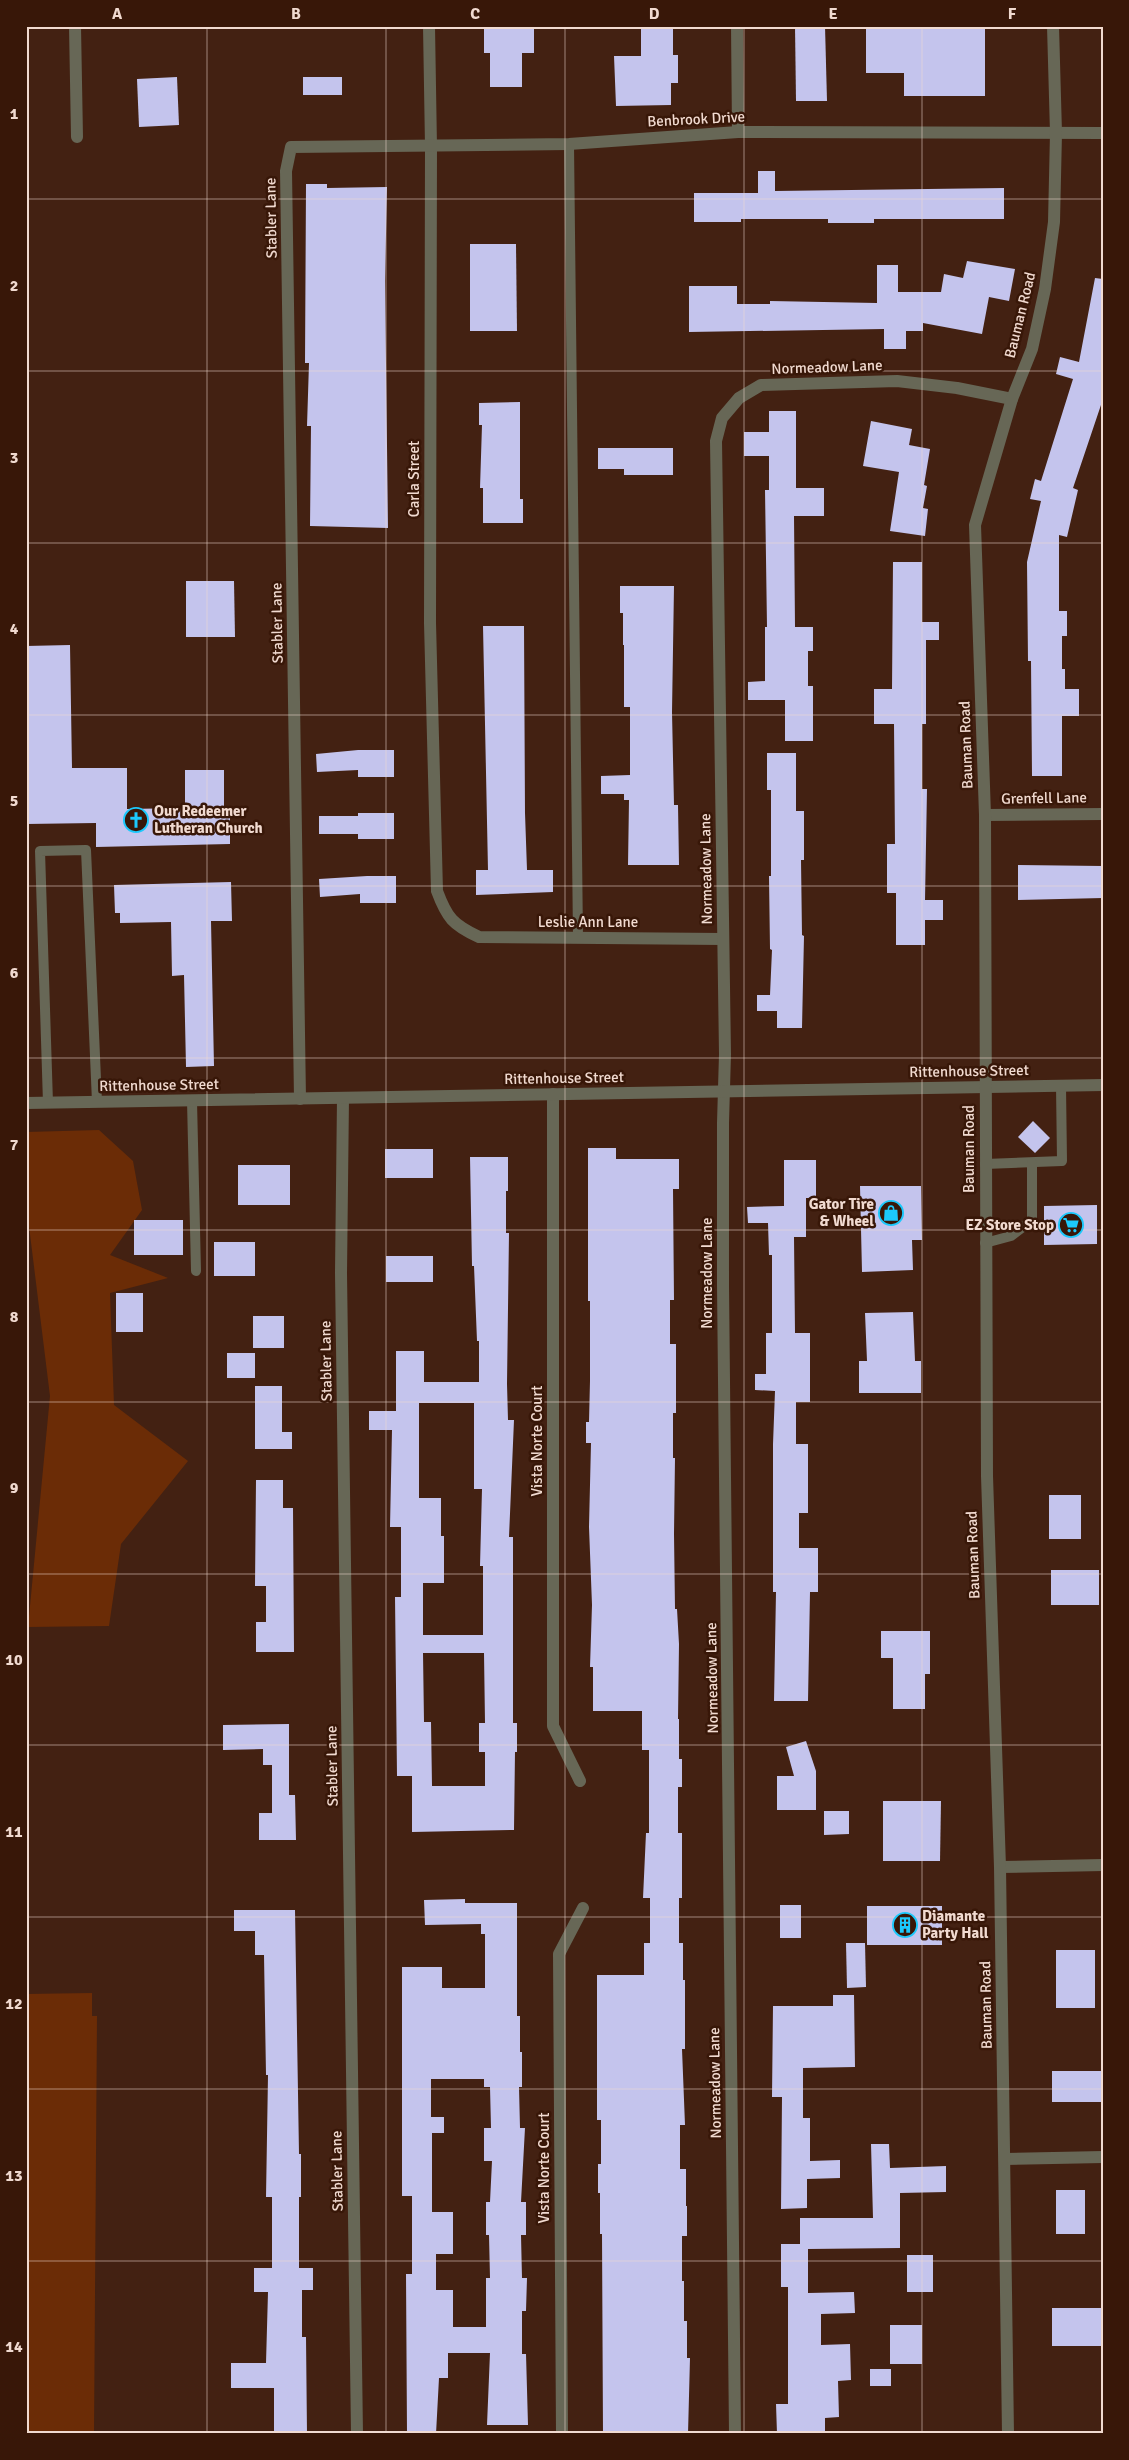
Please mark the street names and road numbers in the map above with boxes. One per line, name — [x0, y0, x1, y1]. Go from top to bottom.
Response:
street label: Benbrook Drive — [647, 107, 745, 131]
street label: Stabler Lane — [261, 178, 281, 258]
street label: Bauman Road — [1001, 270, 1039, 360]
street label: Normeadow Lane — [771, 356, 883, 378]
street label: Carla Street — [405, 441, 423, 517]
street label: Stabler Lane — [267, 583, 287, 663]
street label: Bauman Road — [955, 701, 977, 789]
street label: Grenfell Lane — [1001, 788, 1087, 808]
street label: Normeadow Lane — [696, 813, 716, 925]
street label: Leslie Ann Lane — [538, 913, 638, 931]
street label: Rittenhouse Street — [909, 1061, 1029, 1081]
street label: Rittenhouse Street — [504, 1068, 624, 1088]
street label: Rittenhouse Street — [99, 1075, 219, 1095]
street label: Bauman Road — [960, 1105, 978, 1193]
street label: Normeadow Lane — [698, 1217, 716, 1329]
street label: Stabler Lane — [316, 1321, 336, 1401]
street label: Vista Norte Court — [528, 1385, 546, 1497]
street label: Bauman Road — [962, 1511, 984, 1599]
street label: Normeadow Lane — [702, 1622, 722, 1734]
street label: Stabler Lane — [322, 1726, 342, 1806]
street label: Bauman Road — [976, 1961, 996, 2049]
street label: Normeadow Lane — [705, 2027, 725, 2139]
street label: Vista Norte Court — [535, 2112, 553, 2224]
street label: Stabler Lane — [327, 2131, 347, 2211]

